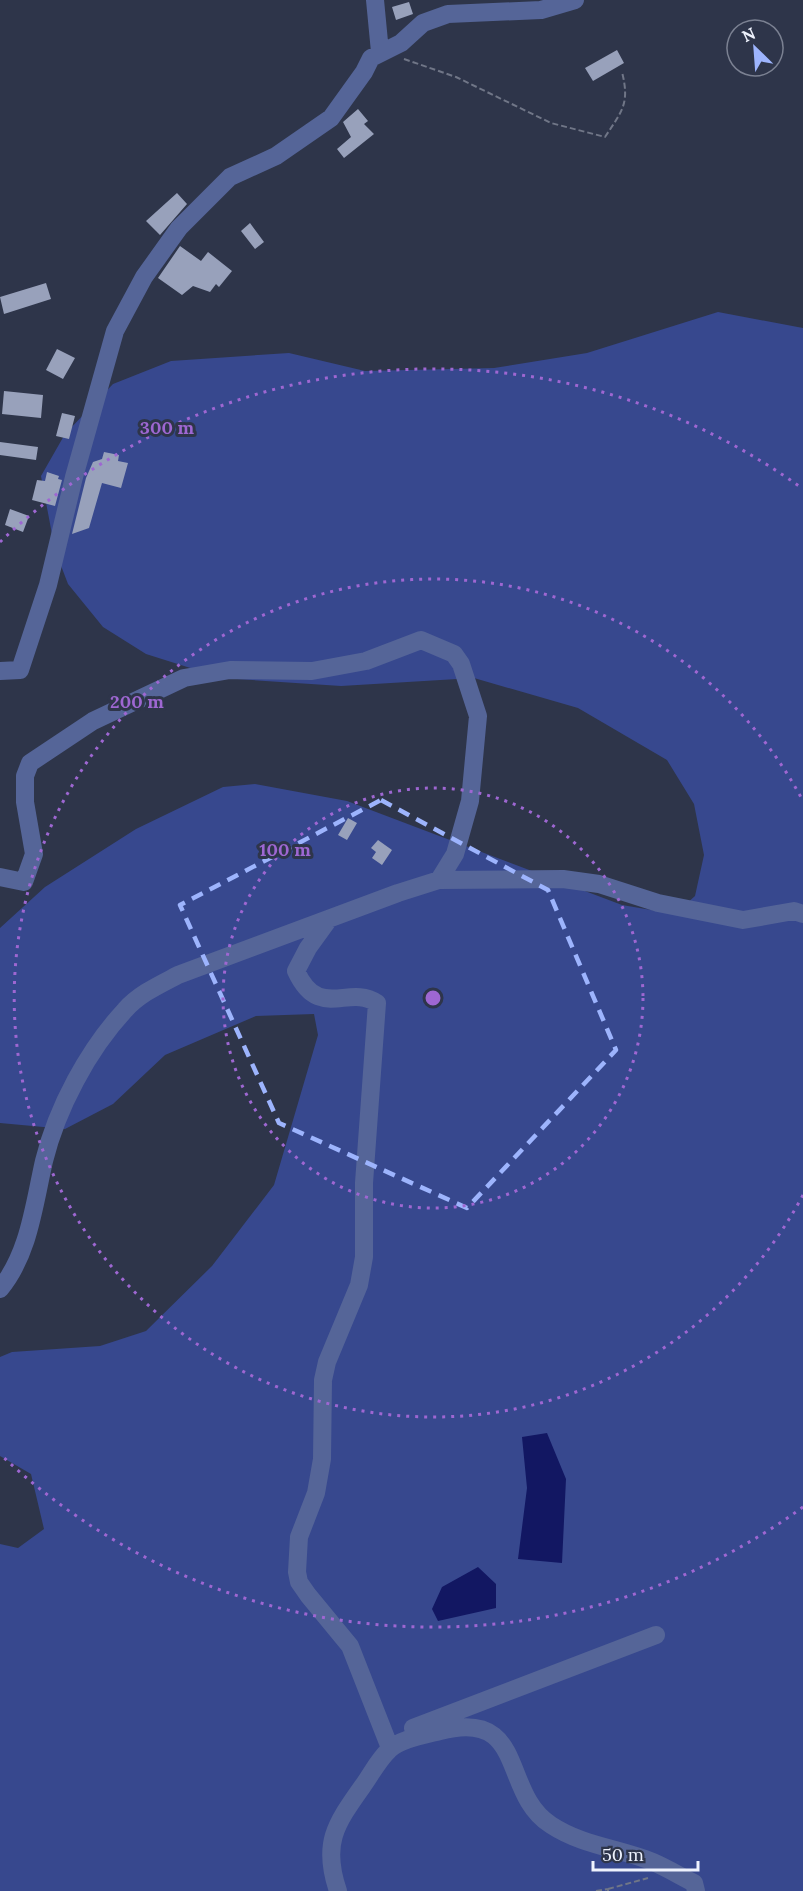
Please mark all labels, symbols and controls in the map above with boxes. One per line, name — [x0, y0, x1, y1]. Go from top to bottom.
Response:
north arrow — [725, 18, 785, 78]
text: N — [739, 23, 758, 46]
text: 300 m — [140, 416, 195, 439]
text: 200 m — [110, 690, 164, 713]
text: 100 m — [259, 838, 311, 861]
centre of rings — [423, 988, 443, 1008]
scale bar — [593, 1834, 698, 1872]
text: 50 m — [602, 1843, 644, 1866]

